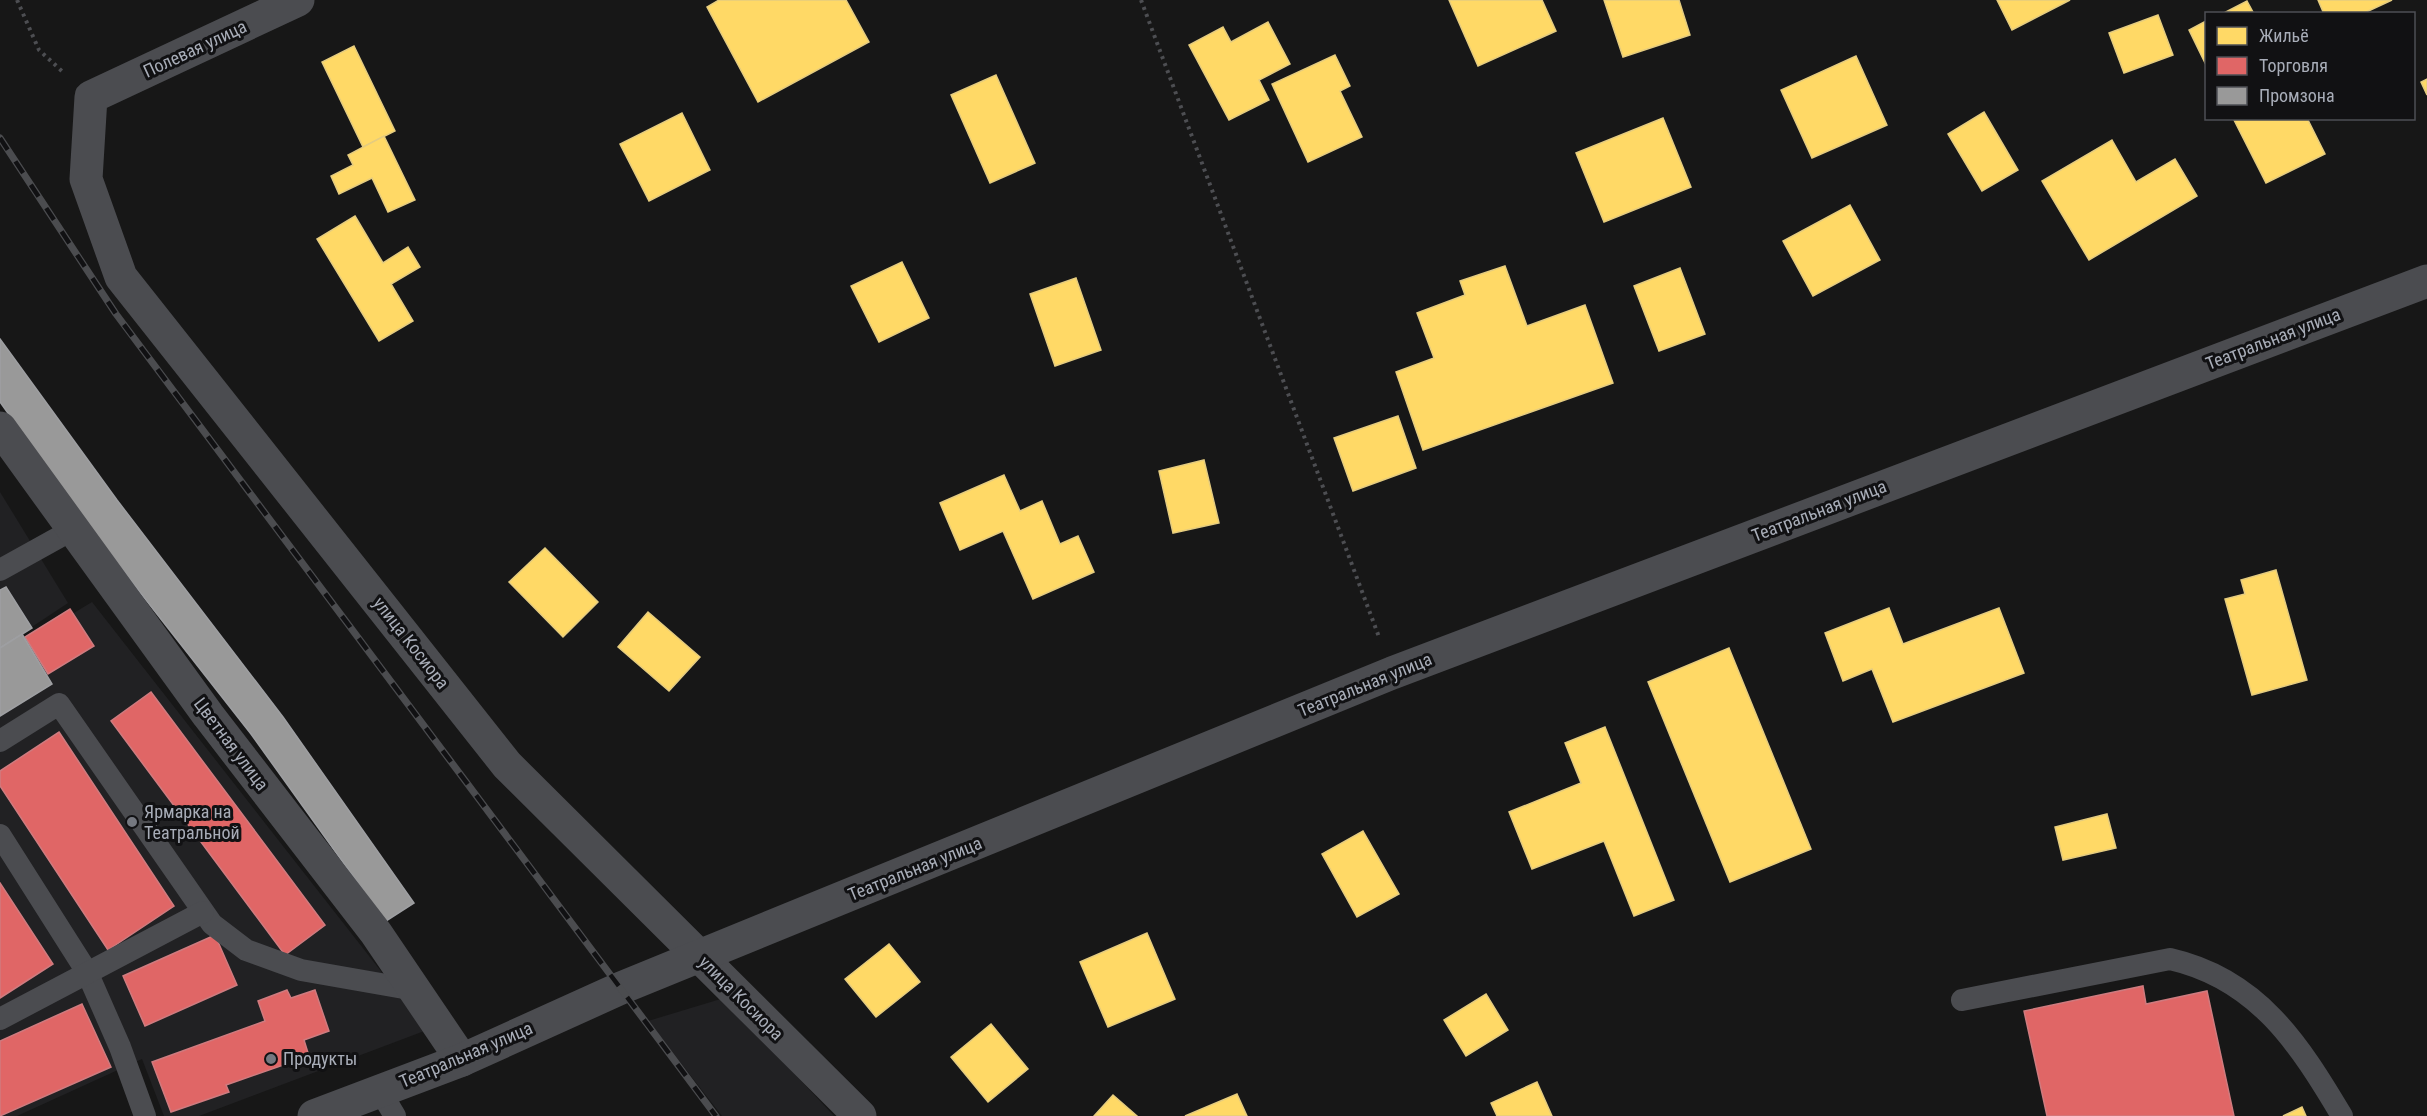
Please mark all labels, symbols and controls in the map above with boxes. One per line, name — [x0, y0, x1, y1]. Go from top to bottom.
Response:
legend — [2205, 12, 2415, 120]
street label: Полевая улица — [140, 15, 250, 82]
text: Жильё — [2259, 25, 2309, 46]
text: Торговля — [2259, 55, 2328, 76]
text: Промзона — [2259, 85, 2335, 106]
street label: Театральная улица — [2203, 303, 2343, 374]
street label: Театральная улица — [1749, 475, 1889, 546]
street label: улица Косиора — [369, 593, 454, 693]
street label: Театральная улица — [1295, 648, 1435, 721]
street label: Цветная улица — [190, 693, 273, 794]
place label: Ярмарка на Театральной — [144, 801, 240, 843]
marker: Ярмарка на Театральной — [125, 815, 139, 829]
street label: Театральная улица — [845, 832, 985, 905]
street label: улица Косиора — [695, 951, 788, 1044]
street label: Театральная улица — [396, 1017, 536, 1092]
place label: Продукты — [283, 1048, 357, 1069]
marker: Продукты — [264, 1052, 278, 1066]

